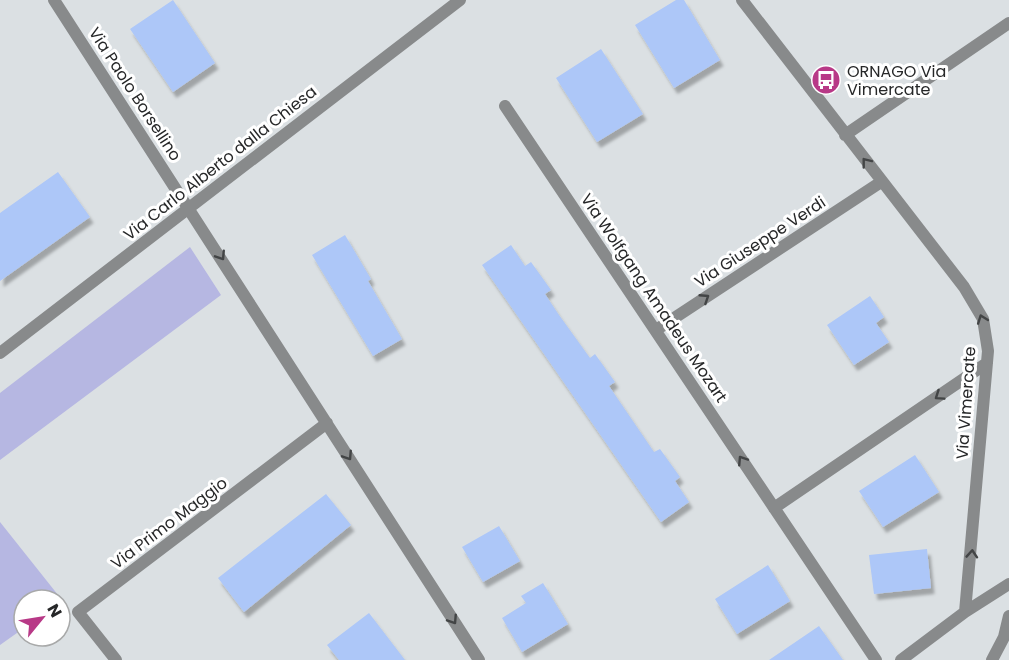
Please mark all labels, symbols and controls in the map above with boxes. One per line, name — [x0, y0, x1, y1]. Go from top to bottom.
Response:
street label: Via Paolo Borsellino — [83, 23, 187, 165]
place label: ORNAGO Via Vimercate — [847, 60, 946, 101]
bus stop icon: ORNAGO Via Vimercate — [810, 64, 842, 96]
street label: Via Carlo Alberto dalla Chiesa — [119, 80, 321, 246]
one-way arrow — [862, 158, 873, 169]
street label: Via Wolfgang Amadeus Mozart — [575, 189, 733, 407]
street label: Via Giuseppe Verdi — [690, 191, 830, 293]
one-way arrow — [213, 250, 225, 260]
one-way arrow — [698, 294, 709, 305]
one-way arrow — [976, 314, 989, 324]
street label: Via Vimercate — [951, 346, 981, 460]
one-way arrow — [935, 389, 946, 400]
one-way arrow — [341, 450, 353, 460]
one-way arrow — [738, 455, 749, 466]
street label: Via Primo Maggio — [106, 472, 232, 574]
one-way arrow — [965, 549, 978, 559]
north arrow — [12, 588, 72, 648]
text: N — [42, 600, 68, 622]
one-way arrow — [446, 614, 458, 624]

